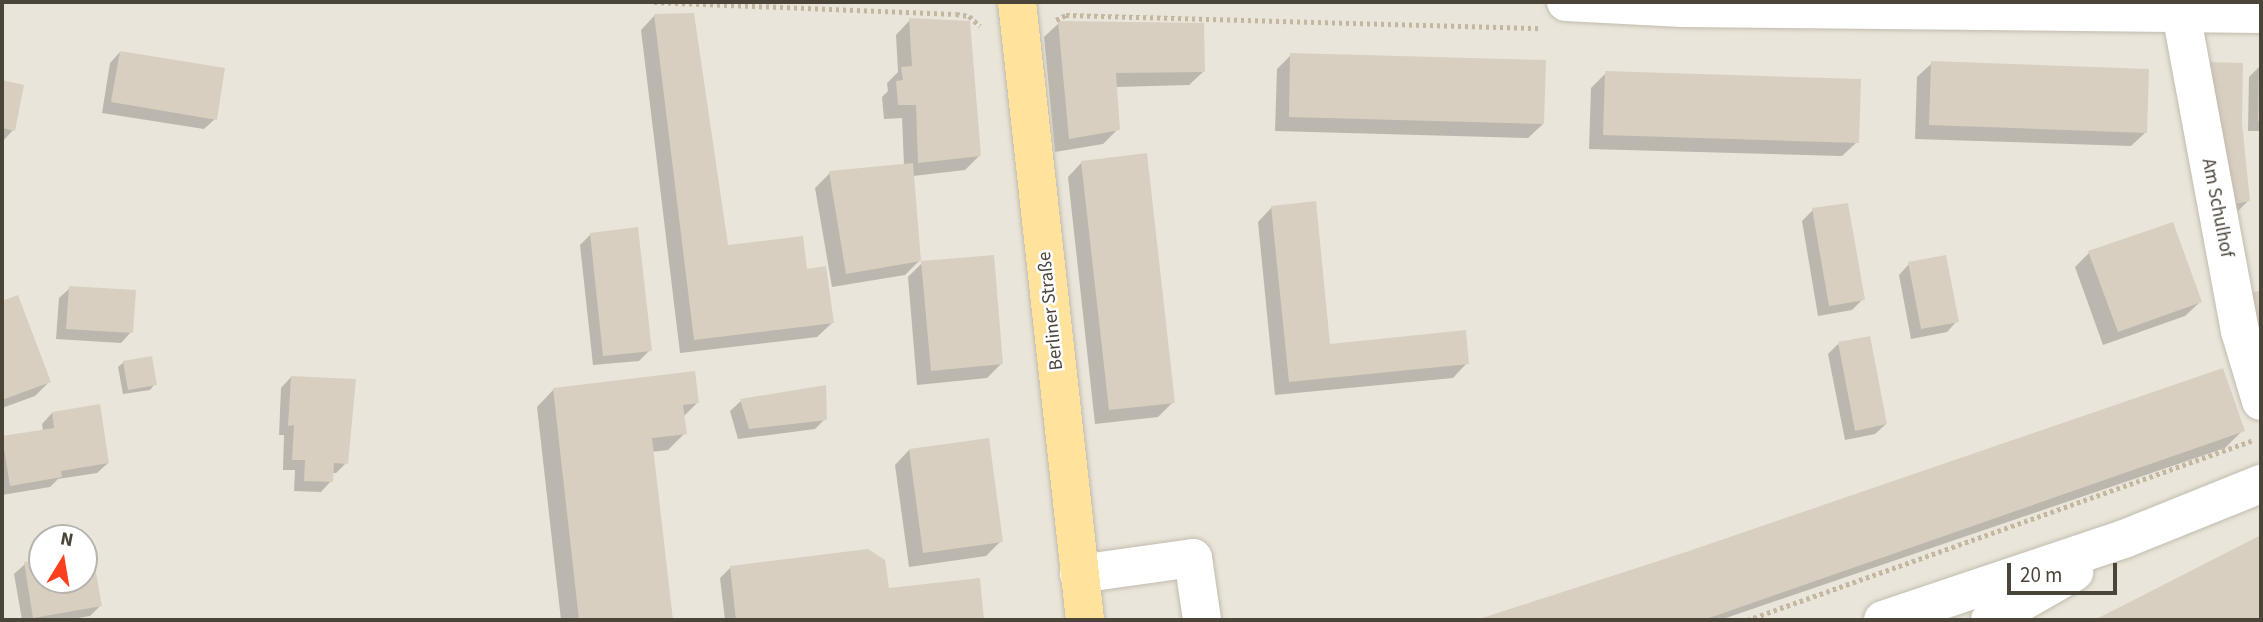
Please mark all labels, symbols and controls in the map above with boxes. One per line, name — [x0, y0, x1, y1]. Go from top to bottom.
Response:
street label: Am Schulhof — [2196, 157, 2238, 259]
street label: Berliner Straße — [1033, 251, 1069, 371]
north arrow — [28, 524, 98, 594]
text: N — [58, 525, 75, 554]
scale bar — [2011, 548, 2121, 592]
text: 20 m — [2020, 560, 2062, 590]

